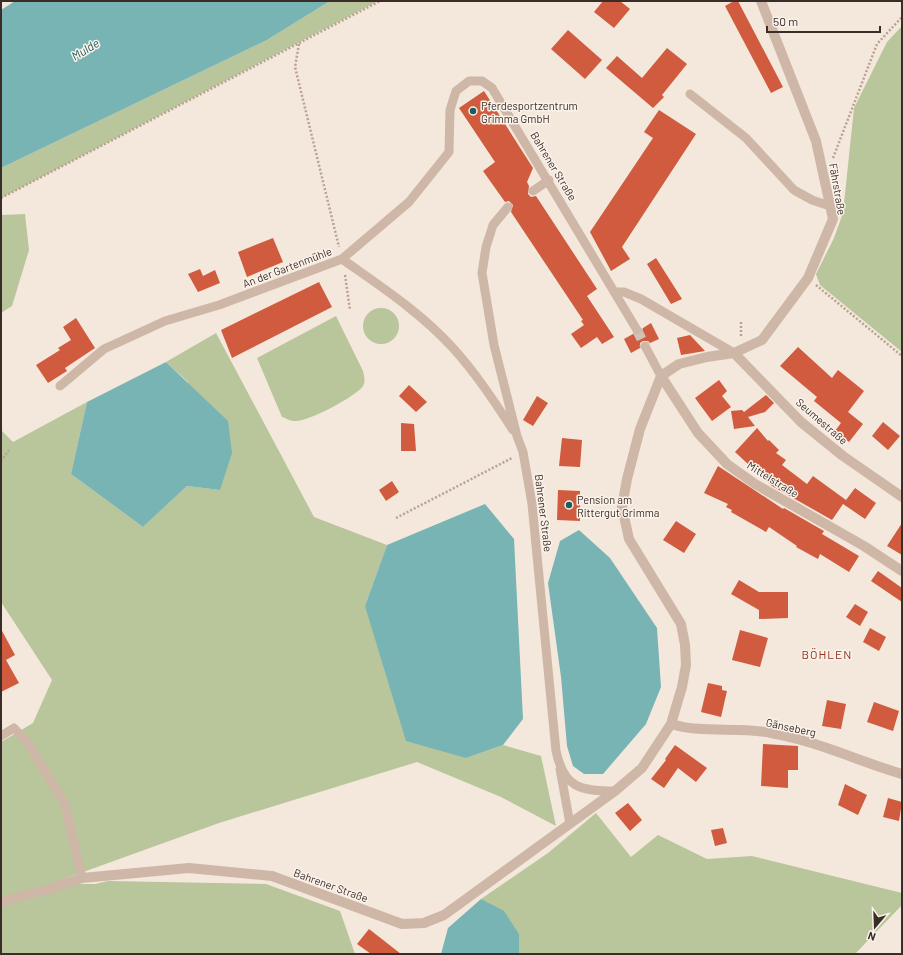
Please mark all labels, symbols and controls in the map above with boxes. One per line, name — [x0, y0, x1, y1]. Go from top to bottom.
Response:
scale bar — [767, 8, 880, 34]
text: 50 m — [773, 14, 798, 28]
water label: Mulde — [69, 35, 101, 63]
place label: Pferdesportzentrum Grimma GmbH — [481, 99, 578, 125]
marker: Pferdesportzentrum Grimma GmbH — [468, 106, 478, 116]
street label: Bahrener Straße — [528, 129, 580, 203]
street label: Fährstraße — [827, 162, 849, 216]
street label: An der Gartenmühle — [241, 244, 333, 290]
street label: Seumestraße — [794, 395, 850, 447]
street label: Mittelstraße — [745, 458, 801, 500]
street label: Bahrener Straße — [533, 473, 555, 553]
place label: Pension am Rittergut Grimma — [577, 493, 659, 519]
marker: Pension am Rittergut Grimma — [564, 500, 574, 510]
district label: BÖHLEN — [801, 647, 853, 661]
street label: Gänseberg — [765, 715, 817, 739]
street label: Bahrener Straße — [292, 866, 370, 905]
north arrow — [855, 907, 895, 947]
text: N — [866, 930, 877, 944]

